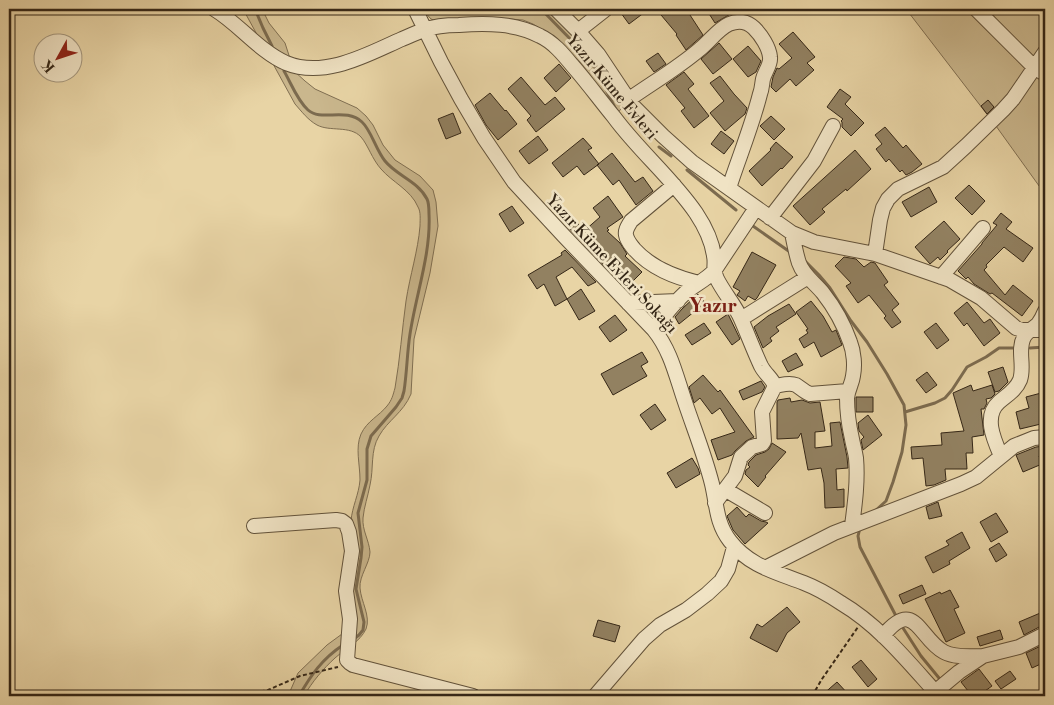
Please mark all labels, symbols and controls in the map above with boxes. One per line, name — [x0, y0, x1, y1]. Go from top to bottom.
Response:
street label: Yazır Küme Evleri — [562, 30, 662, 144]
north arrow — [32, 32, 82, 82]
text: K — [38, 55, 59, 76]
street label: Yazır Küme Evleri Sokağı — [542, 189, 682, 338]
district label: Yazır — [689, 294, 737, 318]

